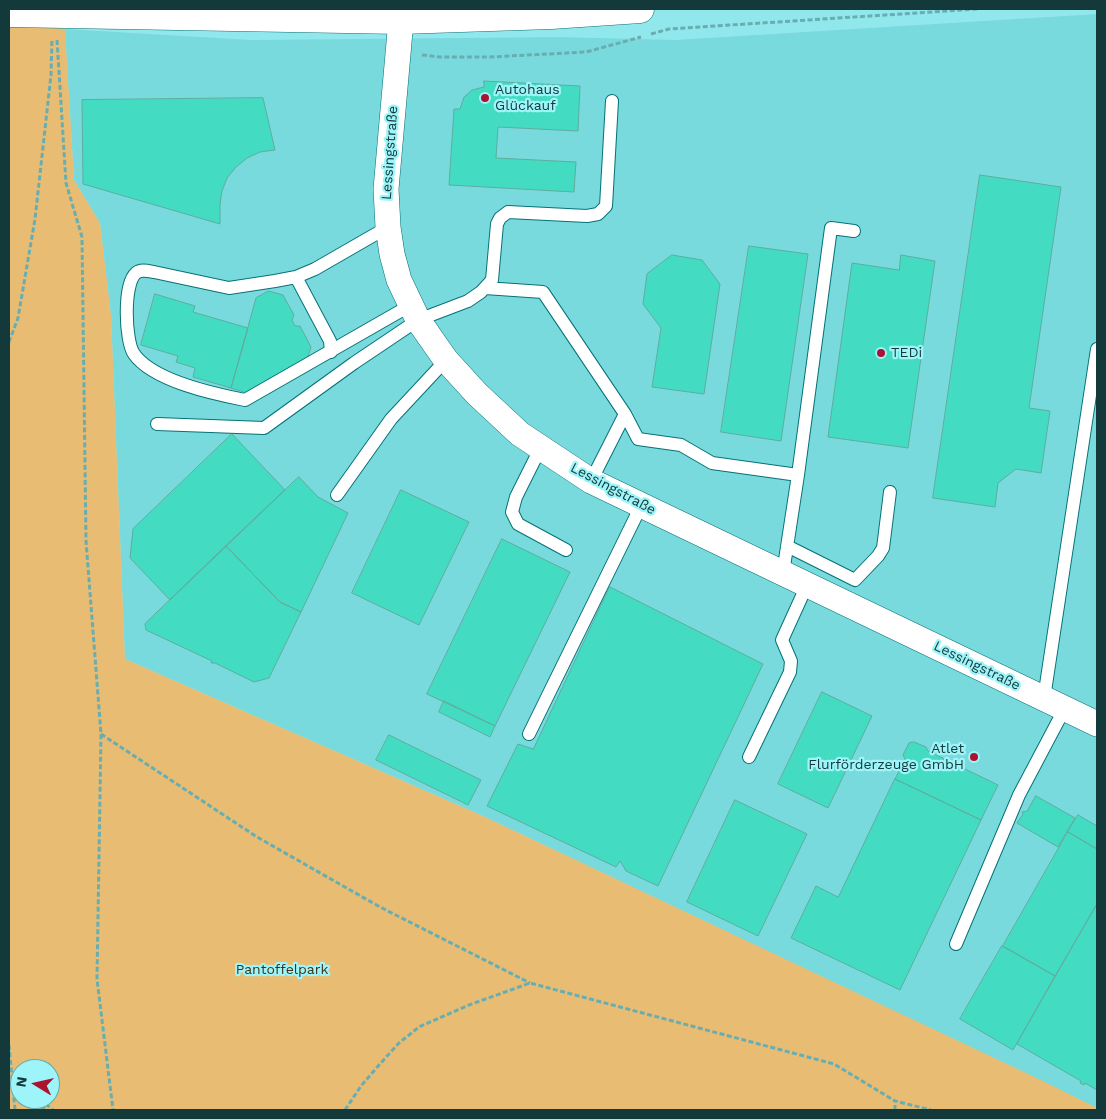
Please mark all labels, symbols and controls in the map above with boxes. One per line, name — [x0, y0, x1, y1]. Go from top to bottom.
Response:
place label: Autohaus Glückauf — [495, 82, 560, 114]
marker: Autohaus Glückauf — [479, 92, 491, 104]
street label: Lessingstraße — [378, 105, 402, 201]
place label: TEDi — [891, 345, 922, 361]
marker: TEDi — [875, 347, 887, 359]
street label: Lessingstraße — [567, 459, 659, 519]
street label: Lessingstraße — [931, 638, 1023, 694]
place label: Atlet Flurförderzeuge GmbH — [808, 741, 964, 774]
marker: Atlet Flurförderzeuge GmbH — [968, 751, 980, 763]
park label: Pantoffelpark — [236, 962, 328, 978]
north arrow — [10, 1059, 60, 1109]
text: N — [12, 1075, 30, 1088]

